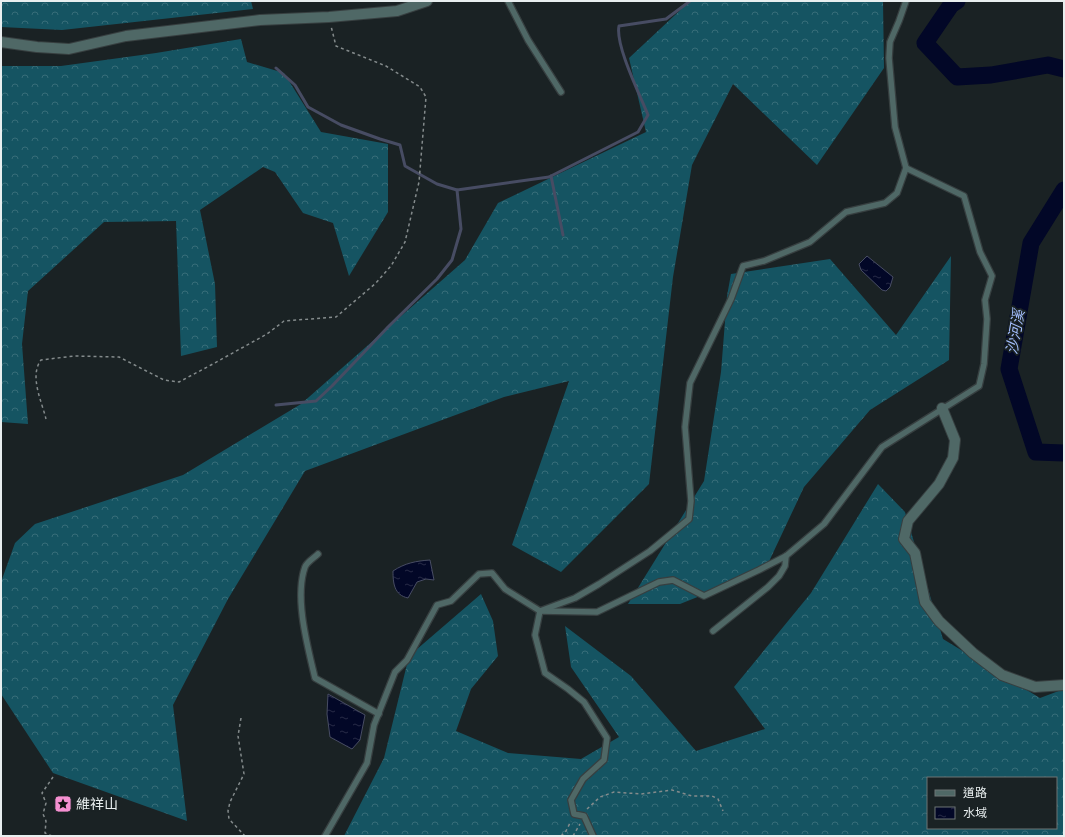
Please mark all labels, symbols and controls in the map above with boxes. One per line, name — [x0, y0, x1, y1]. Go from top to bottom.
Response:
water label: 沙河溪 — [1003, 306, 1028, 356]
legend — [927, 777, 1057, 829]
text: 道路 — [963, 786, 987, 800]
place icon: 維祥山 — [53, 794, 73, 814]
place label: 維祥山 — [76, 796, 118, 812]
text: 水域 — [963, 806, 987, 820]

